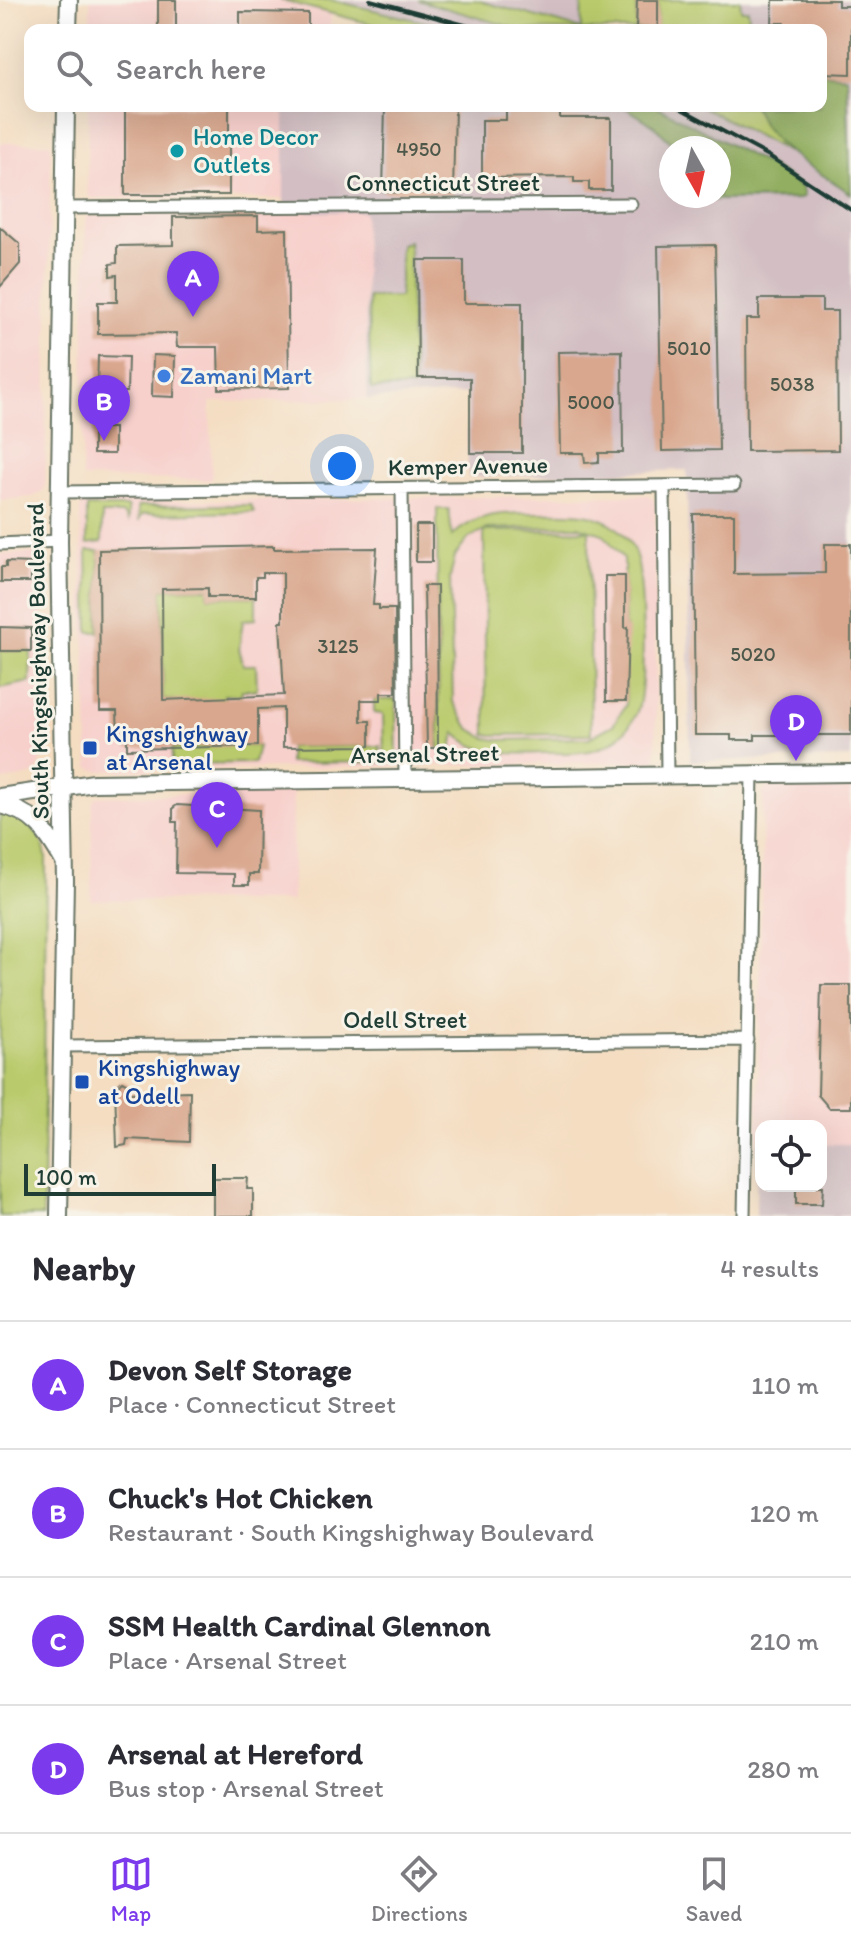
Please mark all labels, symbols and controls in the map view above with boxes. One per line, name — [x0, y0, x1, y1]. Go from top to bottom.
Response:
search box — [24, 24, 827, 112]
icon: search — [52, 46, 96, 90]
text: Search here — [116, 50, 266, 87]
place label: Home Decor Outlets — [193, 122, 319, 179]
north arrow — [659, 136, 731, 208]
house number: 4950 — [396, 137, 442, 161]
marker: Home Decor Outlets — [168, 142, 186, 160]
street label: Connecticut Street — [346, 168, 540, 197]
pin: A — [167, 251, 219, 317]
house number: 5010 — [667, 336, 711, 360]
place label: Zamani Mart — [180, 361, 312, 390]
marker: Zamani Mart — [155, 367, 173, 385]
house number: 5038 — [770, 372, 814, 396]
pin: B — [78, 375, 130, 441]
house number: 5000 — [567, 390, 615, 414]
your location — [322, 446, 362, 486]
street label: Kemper Avenue — [388, 450, 548, 481]
street label: South Kingshighway Boulevard — [20, 502, 55, 820]
house number: 3125 — [317, 634, 359, 658]
house number: 5020 — [730, 642, 776, 666]
pin: D — [770, 695, 822, 761]
place label: Kingshighway at Arsenal — [106, 719, 248, 776]
street label: Arsenal Street — [350, 738, 500, 769]
marker: Kingshighway at Arsenal — [81, 739, 99, 757]
pin: C — [191, 782, 243, 848]
street label: Odell Street — [343, 1005, 467, 1034]
place label: Kingshighway at Odell — [98, 1053, 240, 1110]
marker: Kingshighway at Odell — [73, 1073, 91, 1091]
map controls — [755, 1120, 827, 1192]
button: locate — [755, 1120, 827, 1192]
scale bar — [24, 1160, 216, 1196]
text: 100 m — [36, 1164, 97, 1191]
text: Nearby — [32, 1248, 135, 1289]
text: 4 results — [720, 1252, 819, 1284]
text: Devon Self Storage — [108, 1351, 352, 1388]
text: A — [50, 1369, 66, 1401]
text: 110 m — [751, 1369, 819, 1401]
text: Place · Connecticut Street — [108, 1388, 396, 1420]
text: Chuck's Hot Chicken — [108, 1479, 373, 1516]
text: B — [50, 1497, 66, 1529]
text: 120 m — [750, 1497, 819, 1529]
text: Restaurant · South Kingshighway Boulevard — [108, 1516, 594, 1548]
text: SSM Health Cardinal Glennon — [108, 1607, 490, 1644]
text: C — [50, 1625, 66, 1657]
text: 210 m — [750, 1625, 819, 1657]
text: Place · Arsenal Street — [108, 1644, 347, 1676]
text: Arsenal at Hereford — [108, 1735, 363, 1772]
text: D — [49, 1753, 67, 1785]
text: 280 m — [747, 1753, 819, 1785]
text: Bus stop · Arsenal Street — [108, 1772, 384, 1804]
tab: Map — [109, 1852, 153, 1927]
tab: Directions — [371, 1852, 468, 1927]
tab: Saved — [686, 1852, 742, 1927]

